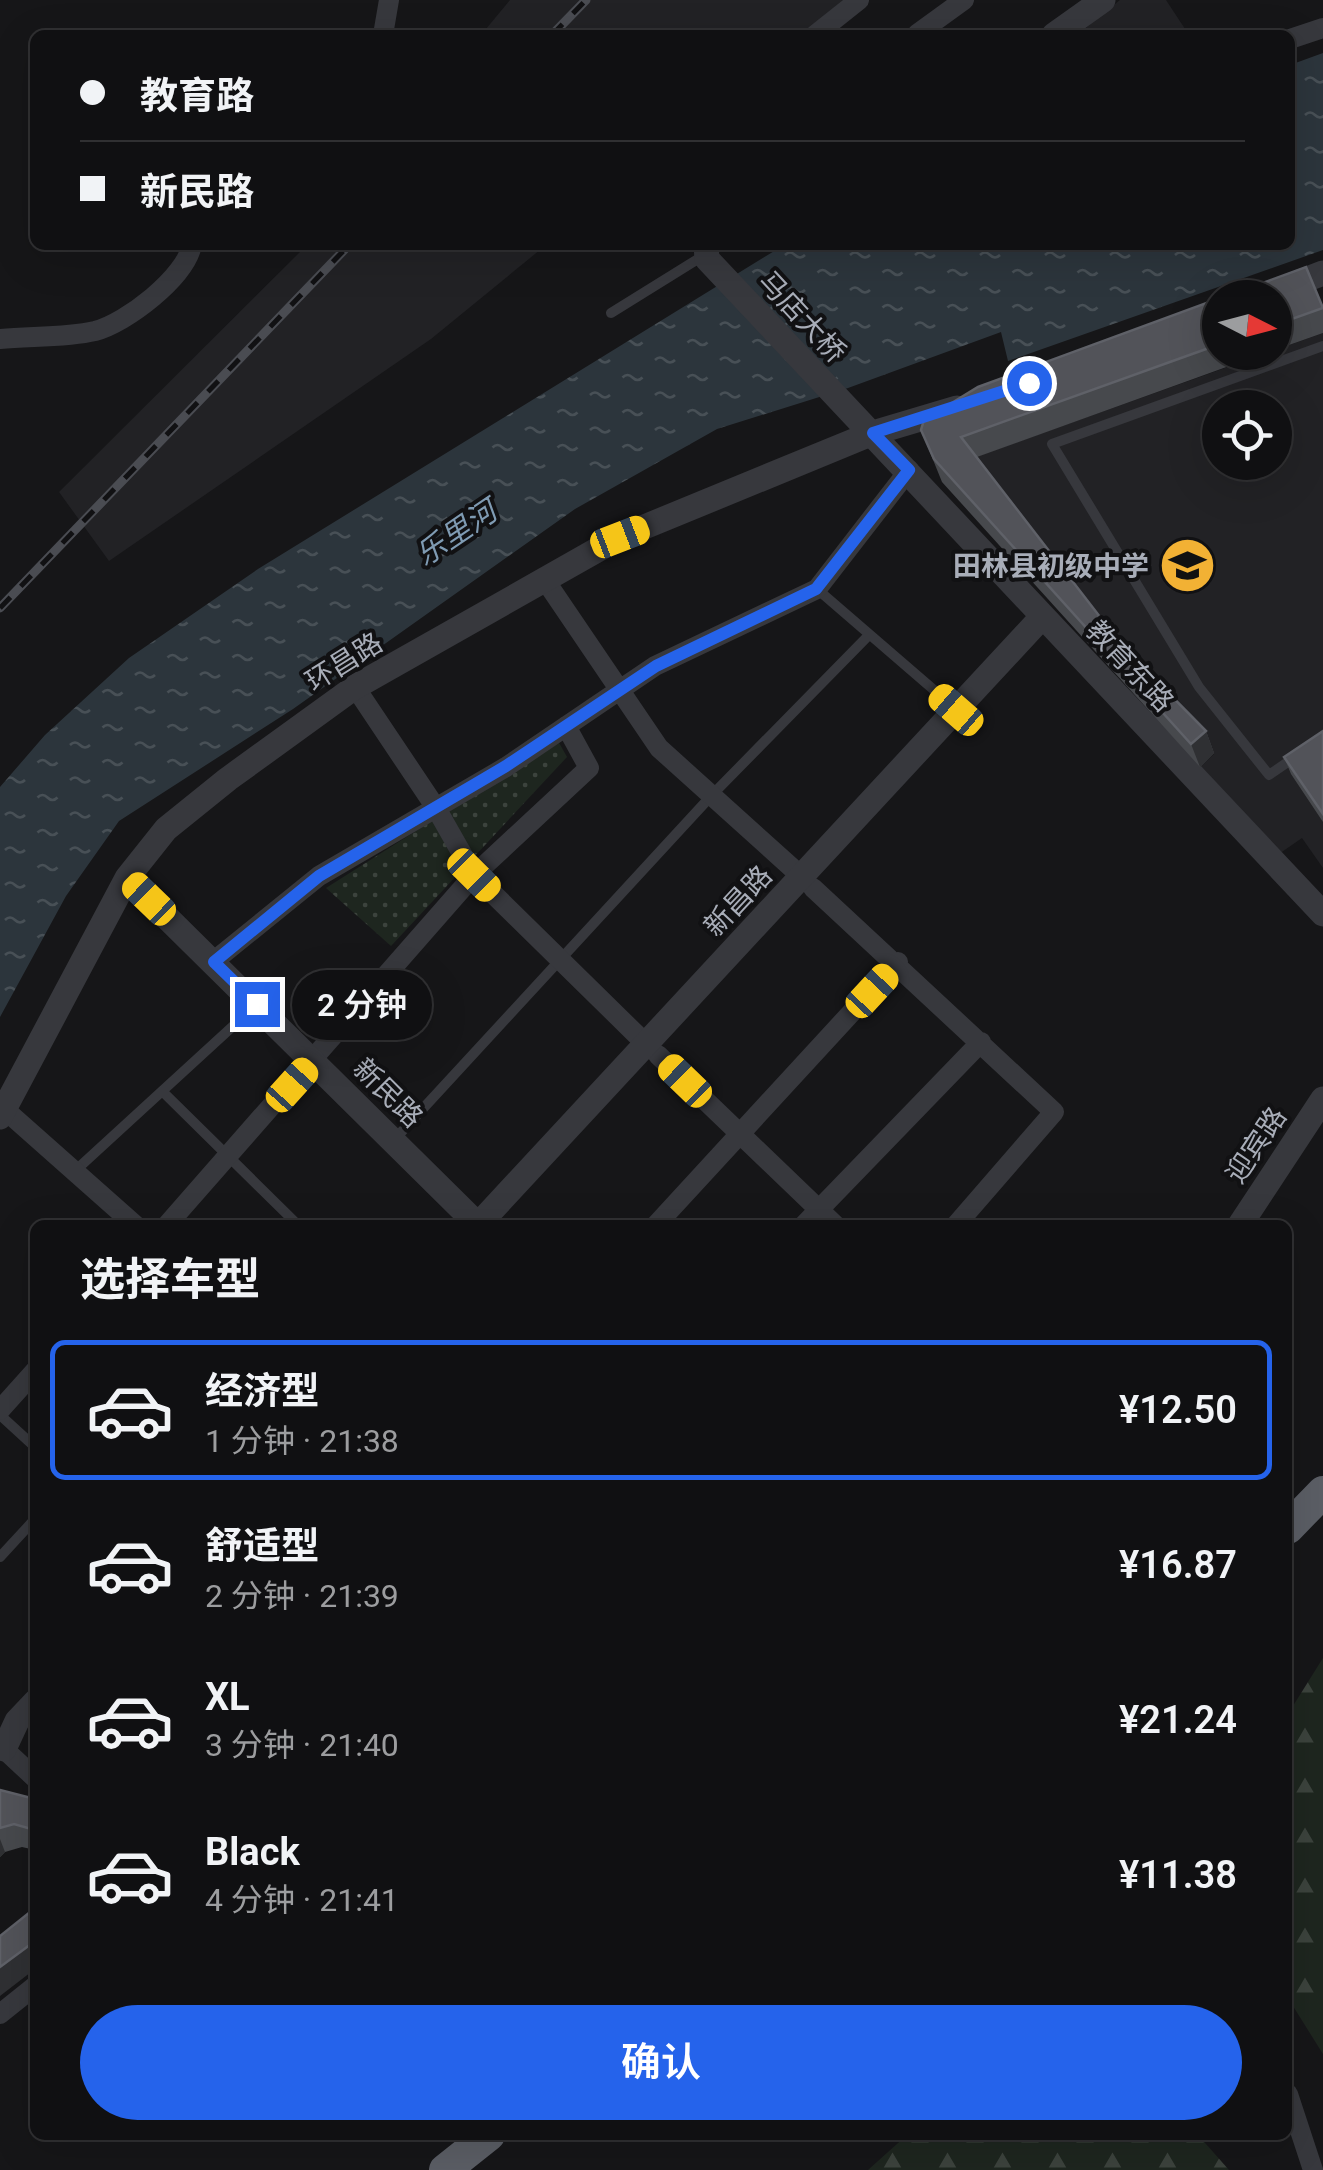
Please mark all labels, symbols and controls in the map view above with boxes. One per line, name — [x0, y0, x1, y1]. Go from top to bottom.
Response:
text: 教育路 — [140, 74, 254, 118]
text: 新民路 — [140, 170, 254, 214]
street label: 马店大桥 — [752, 265, 852, 369]
north arrow — [1202, 280, 1292, 370]
map controls — [1202, 280, 1292, 480]
route start — [1007, 361, 1052, 406]
button: locate — [1202, 390, 1292, 480]
water label: 乐里河 — [409, 491, 507, 573]
car — [587, 512, 653, 562]
school or university icon: 田林县初级中学 — [1158, 536, 1218, 596]
place label: 田林县初级中学 — [953, 550, 1149, 583]
street label: 教育东路 — [1080, 614, 1180, 718]
street label: 环昌路 — [300, 626, 388, 698]
car — [924, 679, 988, 741]
car — [442, 843, 506, 907]
street label: 新昌路 — [697, 859, 779, 943]
car — [117, 867, 181, 931]
car — [841, 959, 903, 1023]
callout: 2 分钟 — [292, 969, 432, 1039]
route end — [235, 982, 280, 1027]
text: 2 分钟 — [317, 986, 407, 1024]
car — [653, 1049, 717, 1113]
street label: 新民路 — [347, 1052, 429, 1134]
car — [261, 1053, 323, 1117]
street label: 迎宾路 — [1219, 1101, 1293, 1189]
text: 选择车型 — [80, 1253, 260, 1306]
icon: car — [85, 1365, 175, 1455]
text: 经济型 — [205, 1369, 319, 1413]
text: ¥12.50 — [1119, 1388, 1237, 1432]
text: 1 分钟 · 21:38 — [205, 1422, 399, 1460]
icon: car — [85, 1520, 175, 1610]
text: 舒适型 — [205, 1524, 319, 1568]
text: ¥16.87 — [1119, 1543, 1237, 1587]
text: 2 分钟 · 21:39 — [205, 1577, 399, 1615]
icon: car — [85, 1675, 175, 1765]
text: XL — [205, 1675, 250, 1719]
text: ¥21.24 — [1119, 1698, 1237, 1742]
text: 3 分钟 · 21:40 — [205, 1726, 399, 1764]
icon: car — [85, 1830, 175, 1920]
text: Black — [205, 1830, 300, 1874]
text: ¥11.38 — [1119, 1853, 1237, 1897]
text: 4 分钟 · 21:41 — [205, 1881, 399, 1919]
button: 确认 — [80, 2005, 1242, 2120]

